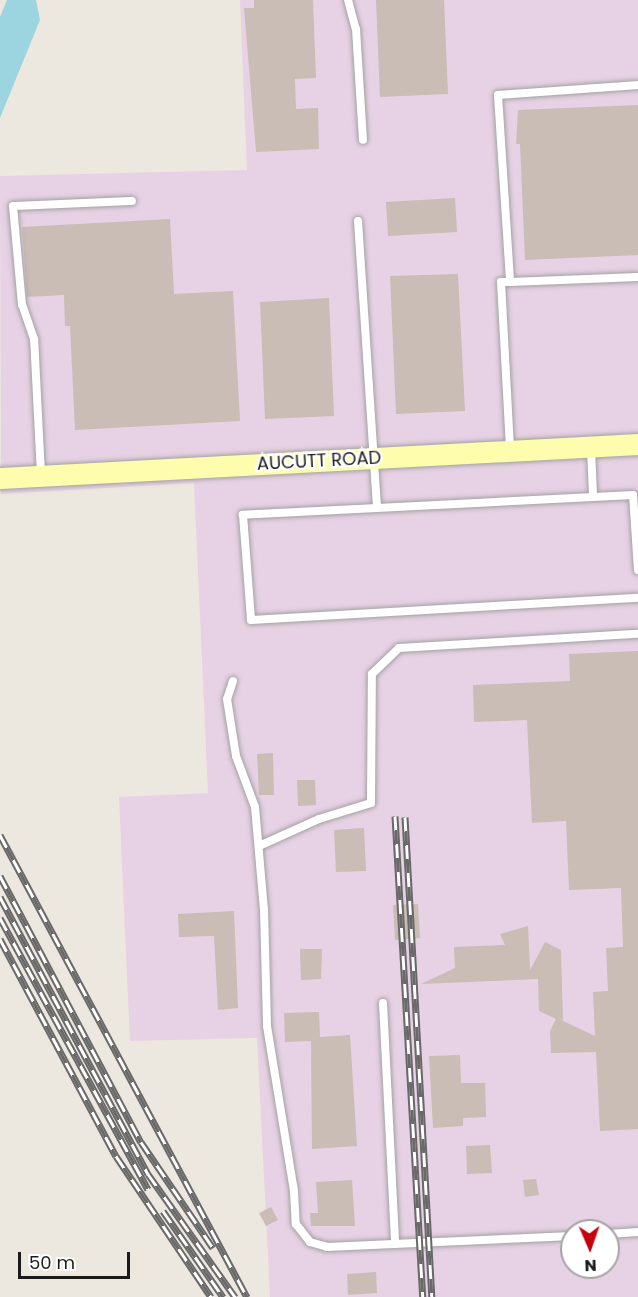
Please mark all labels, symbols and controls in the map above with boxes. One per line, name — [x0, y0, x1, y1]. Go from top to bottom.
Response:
street label: AUCUTT ROAD — [256, 447, 382, 475]
north arrow — [560, 1219, 620, 1279]
scale bar — [21, 1240, 134, 1278]
text: 50 m — [29, 1250, 75, 1275]
text: N — [584, 1254, 597, 1277]

